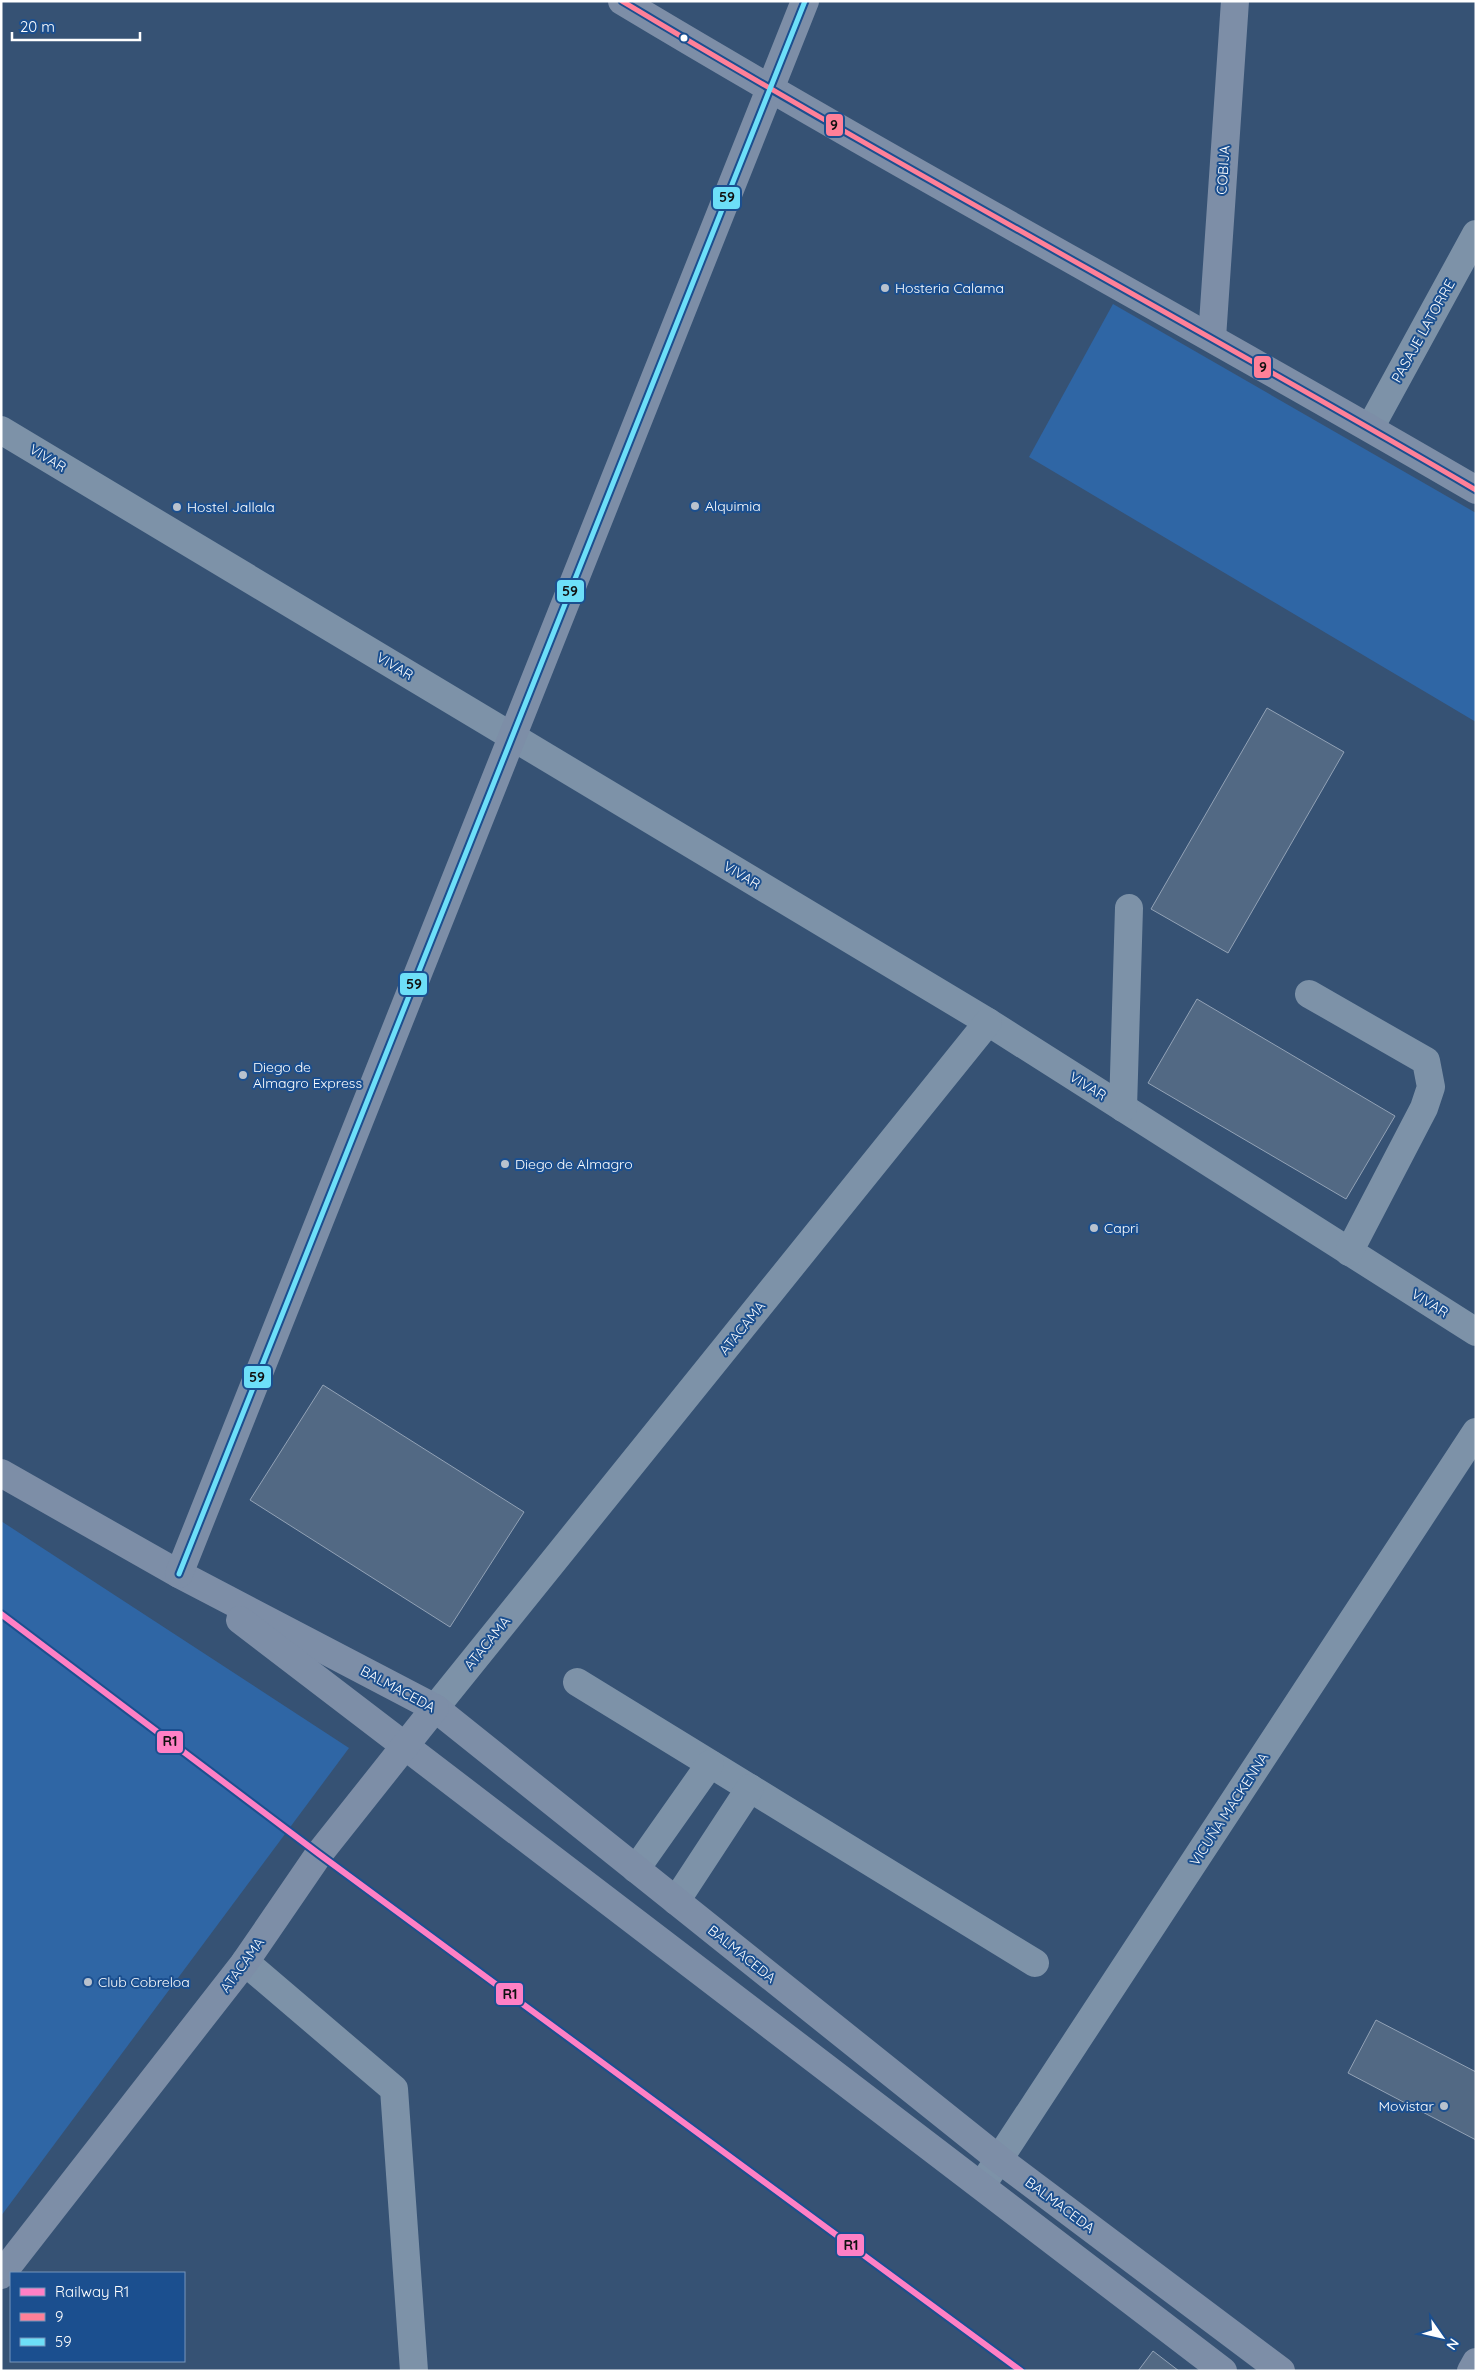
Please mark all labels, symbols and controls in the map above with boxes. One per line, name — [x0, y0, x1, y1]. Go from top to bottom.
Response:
scale bar — [12, 10, 140, 42]
text: 20 m — [20, 17, 55, 36]
unlabelled marker — [679, 33, 689, 43]
line badge: 9 — [825, 113, 844, 137]
text: 9 — [830, 116, 838, 134]
street label: COBIJA — [1212, 145, 1234, 195]
line badge: 59 — [712, 186, 741, 210]
text: 59 — [719, 188, 735, 206]
street label: PASAJE LATORRE — [1387, 276, 1459, 386]
place label: Hosteria Calama — [895, 279, 1004, 297]
marker: Hosteria Calama — [879, 282, 891, 294]
line badge: 9 — [1253, 355, 1272, 379]
text: 9 — [1259, 358, 1267, 376]
street label: VIVAR — [26, 440, 70, 476]
place label: Alquimia — [705, 497, 761, 515]
place label: Hostel Jallala — [187, 498, 275, 516]
marker: Alquimia — [689, 500, 701, 512]
marker: Hostel Jallala — [171, 501, 183, 513]
line badge: 59 — [556, 579, 585, 603]
text: 59 — [562, 582, 578, 600]
street label: VIVAR — [373, 648, 417, 684]
street label: VIVAR — [720, 857, 764, 893]
line badge: 59 — [399, 972, 428, 996]
text: 59 — [406, 975, 422, 993]
place label: Diego de Almagro Express — [253, 1058, 362, 1092]
street label: VIVAR — [1066, 1068, 1110, 1104]
marker: Diego de Almagro Express — [237, 1069, 249, 1081]
place label: Diego de Almagro — [515, 1155, 633, 1173]
marker: Diego de Almagro — [499, 1158, 511, 1170]
place label: Capri — [1104, 1219, 1139, 1237]
marker: Capri — [1088, 1222, 1100, 1234]
street label: VIVAR — [1408, 1285, 1452, 1321]
street label: ATACAMA — [715, 1297, 769, 1359]
line badge: 59 — [243, 1365, 272, 1389]
text: 59 — [249, 1368, 265, 1386]
street label: ATACAMA — [460, 1612, 514, 1674]
street label: BALMACEDA — [357, 1662, 439, 1716]
line badge: R1 — [156, 1730, 184, 1754]
text: R1 — [162, 1732, 178, 1750]
street label: VICUÑA MACKENNA — [1186, 1749, 1272, 1869]
street label: BALMACEDA — [704, 1921, 780, 1987]
street label: ATACAMA — [216, 1934, 268, 1996]
place label: Club Cobreloa — [98, 1973, 190, 1991]
marker: Club Cobreloa — [82, 1976, 94, 1988]
line badge: R1 — [495, 1982, 524, 2006]
text: R1 — [502, 1985, 518, 2003]
place label: Movistar — [1378, 2097, 1435, 2115]
marker: Movistar — [1438, 2100, 1450, 2112]
street label: BALMACEDA — [1022, 2173, 1098, 2237]
line badge: R1 — [836, 2233, 865, 2257]
text: R1 — [843, 2236, 859, 2254]
legend — [10, 2272, 185, 2362]
text: Railway R1 — [55, 2282, 129, 2301]
text: 9 — [55, 2307, 63, 2326]
north arrow — [1417, 2312, 1467, 2362]
text: 59 — [55, 2332, 72, 2351]
text: N — [1442, 2335, 1463, 2354]

